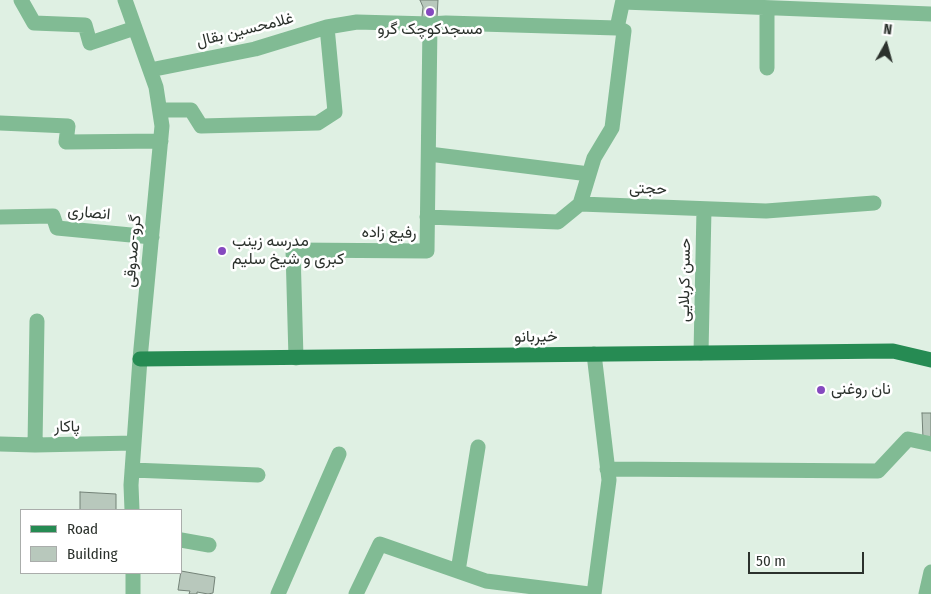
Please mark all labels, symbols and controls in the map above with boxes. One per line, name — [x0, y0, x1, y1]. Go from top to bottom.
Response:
marker: مسجدکوچک گرو — [424, 6, 436, 18]
street label: غلامحسین بقال — [194, 9, 296, 51]
place label: مسجدکوچک گرو — [377, 20, 483, 40]
north arrow — [861, 20, 911, 70]
text: N — [883, 21, 893, 39]
street label: حجتی — [629, 179, 667, 199]
street label: انصاری — [67, 202, 111, 224]
street label: گرو-صدوقی — [120, 214, 146, 288]
street label: رفیع زاده — [361, 223, 417, 243]
place label: مدرسه زینب کبری و شیخ سلیم — [232, 232, 344, 270]
street label: حسن کربلایی — [675, 238, 695, 322]
marker: مدرسه زینب کبری و شیخ سلیم — [216, 245, 228, 257]
street label: خیربانو — [514, 327, 558, 347]
place label: نان روغنی — [831, 380, 891, 400]
marker: نان روغنی — [815, 384, 827, 396]
street label: پاکار — [54, 417, 80, 437]
legend — [20, 509, 182, 574]
text: Road — [67, 520, 98, 538]
scale bar — [751, 542, 867, 574]
text: Building — [67, 545, 118, 563]
text: 50 m — [756, 552, 786, 570]

